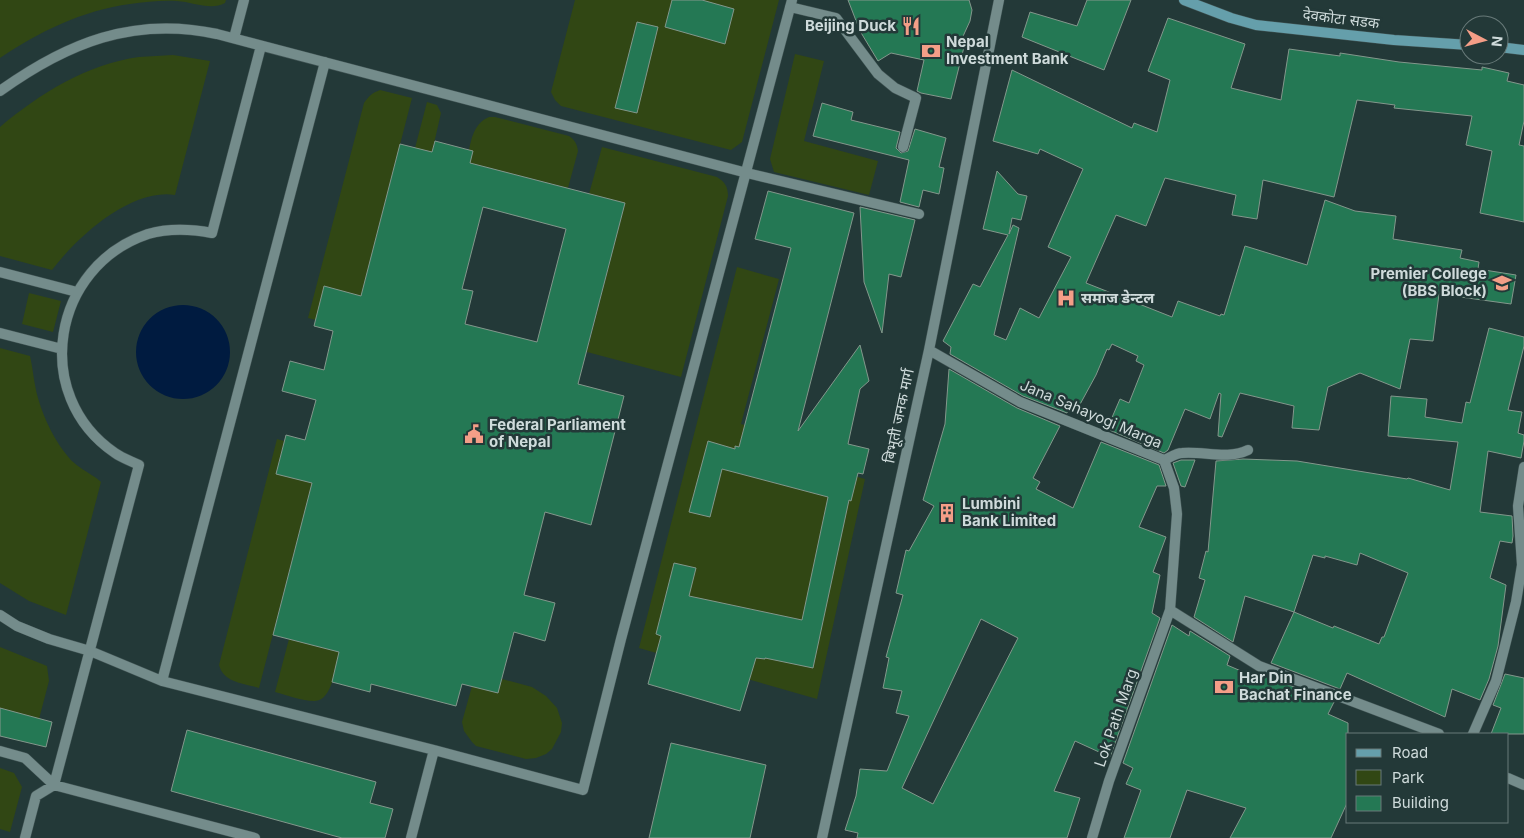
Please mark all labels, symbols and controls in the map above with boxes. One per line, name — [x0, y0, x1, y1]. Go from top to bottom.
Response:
street label: देवकोटा सडक — [1302, 4, 1381, 33]
restaurant icon: Beijing Duck — [900, 15, 922, 37]
north arrow — [1459, 15, 1509, 65]
place label: Beijing Duck — [805, 16, 896, 35]
place label: Nepal Investment Bank — [946, 32, 1069, 68]
text: N — [1488, 35, 1506, 48]
bank icon: Nepal Investment Bank — [920, 40, 942, 62]
place label: Premier College (BBS Block) — [1370, 264, 1487, 300]
school or university icon: Premier College (BBS Block) — [1491, 272, 1513, 294]
hospital icon: समाज डेन्टल — [1055, 287, 1077, 309]
place label: समाज डेन्टल — [1081, 288, 1155, 307]
street label: बिभूती जनक मार्ग — [879, 366, 919, 465]
street label: Jana Sahayogi Marga — [1017, 375, 1165, 452]
place label: Federal Parliament of Nepal — [489, 415, 626, 451]
public building icon: Federal Parliament of Nepal — [463, 423, 485, 445]
place label: Lumbini Bank Limited — [962, 494, 1056, 530]
building icon: Lumbini Bank Limited — [936, 502, 958, 524]
street label: Lok Path Marg — [1090, 666, 1141, 769]
place label: Har Din Bachat Finance — [1239, 668, 1352, 704]
bank icon: Har Din Bachat Finance — [1213, 676, 1235, 698]
legend — [1346, 733, 1509, 823]
text: Road — [1392, 743, 1428, 762]
text: Park — [1392, 768, 1425, 787]
text: Building — [1392, 793, 1449, 812]

